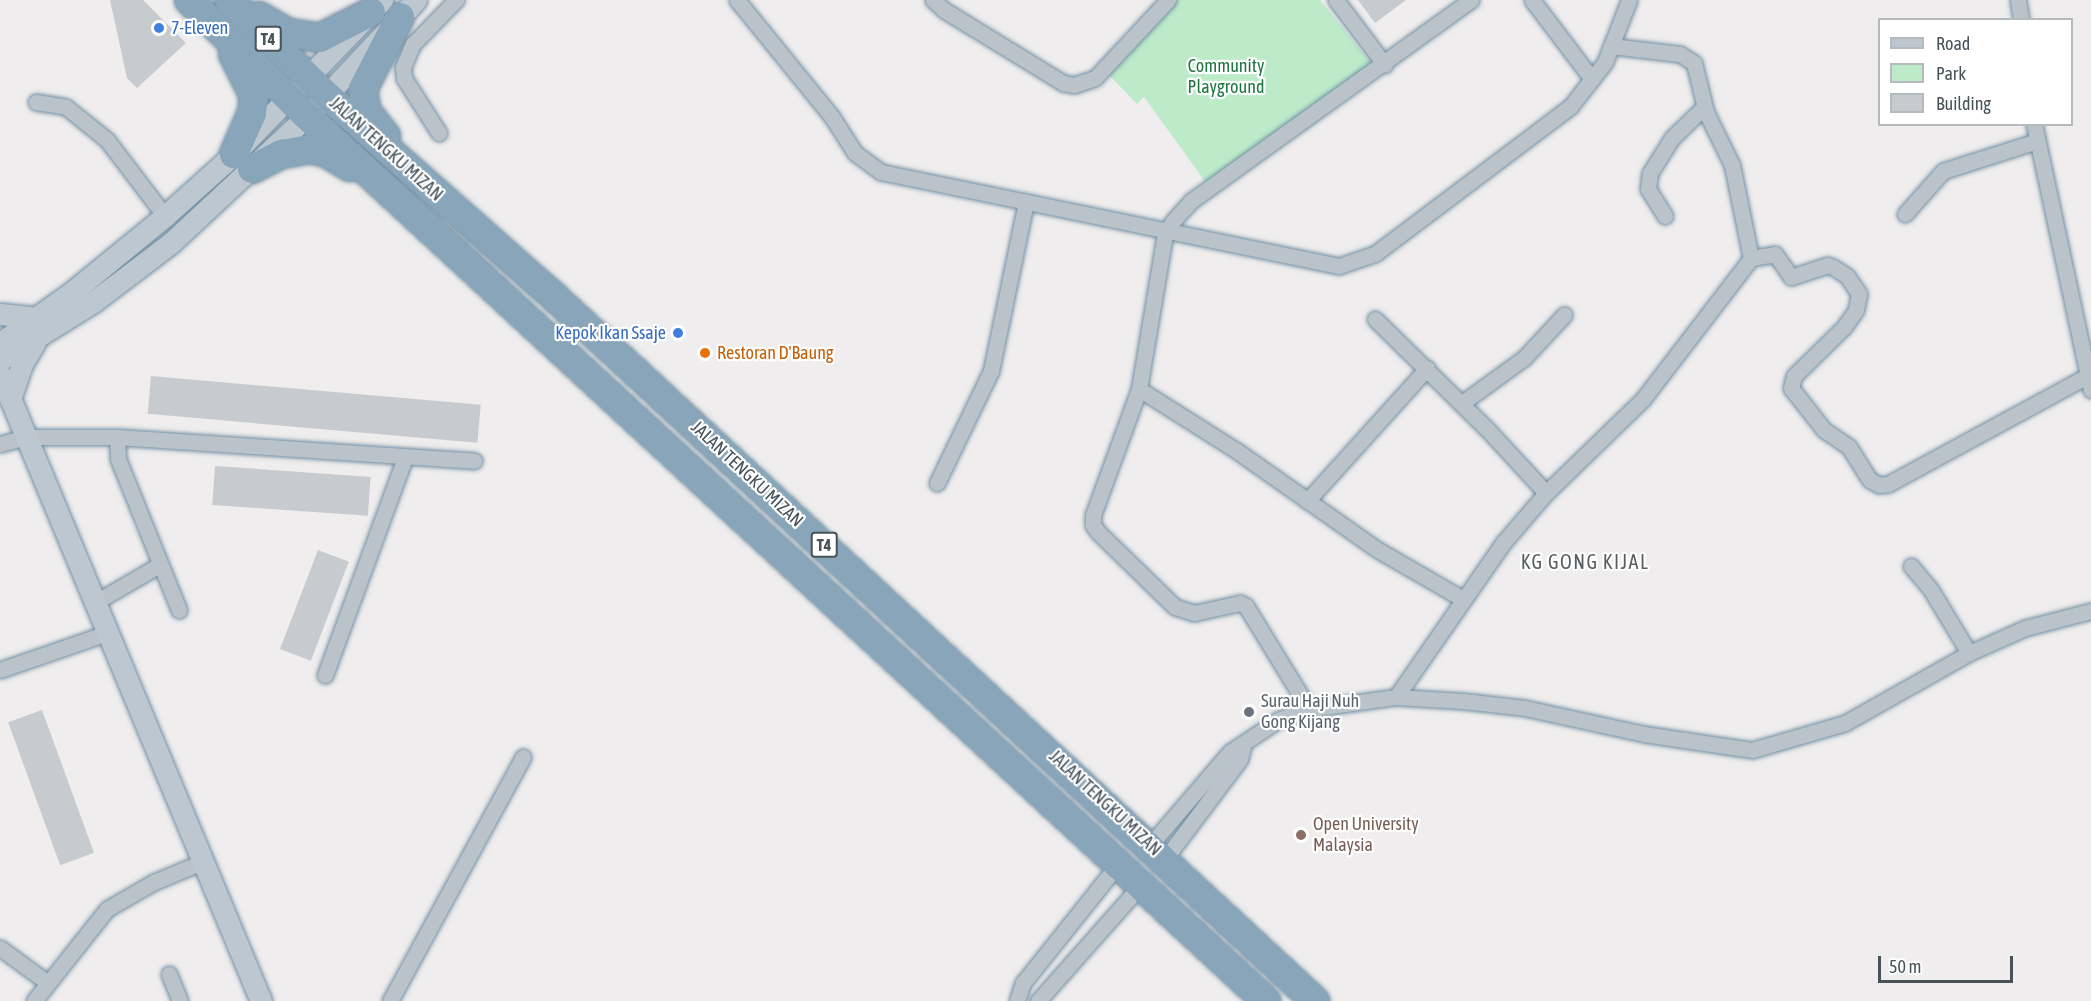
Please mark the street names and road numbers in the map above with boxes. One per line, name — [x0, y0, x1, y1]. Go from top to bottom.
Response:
road number: T4 — [254, 26, 282, 52]
street label: JALAN TENGKU MIZAN — [325, 92, 447, 206]
street label: JALAN TENGKU MIZAN — [687, 417, 807, 531]
road number: T4 — [810, 532, 838, 558]
street label: JALAN TENGKU MIZAN — [1045, 746, 1165, 860]

